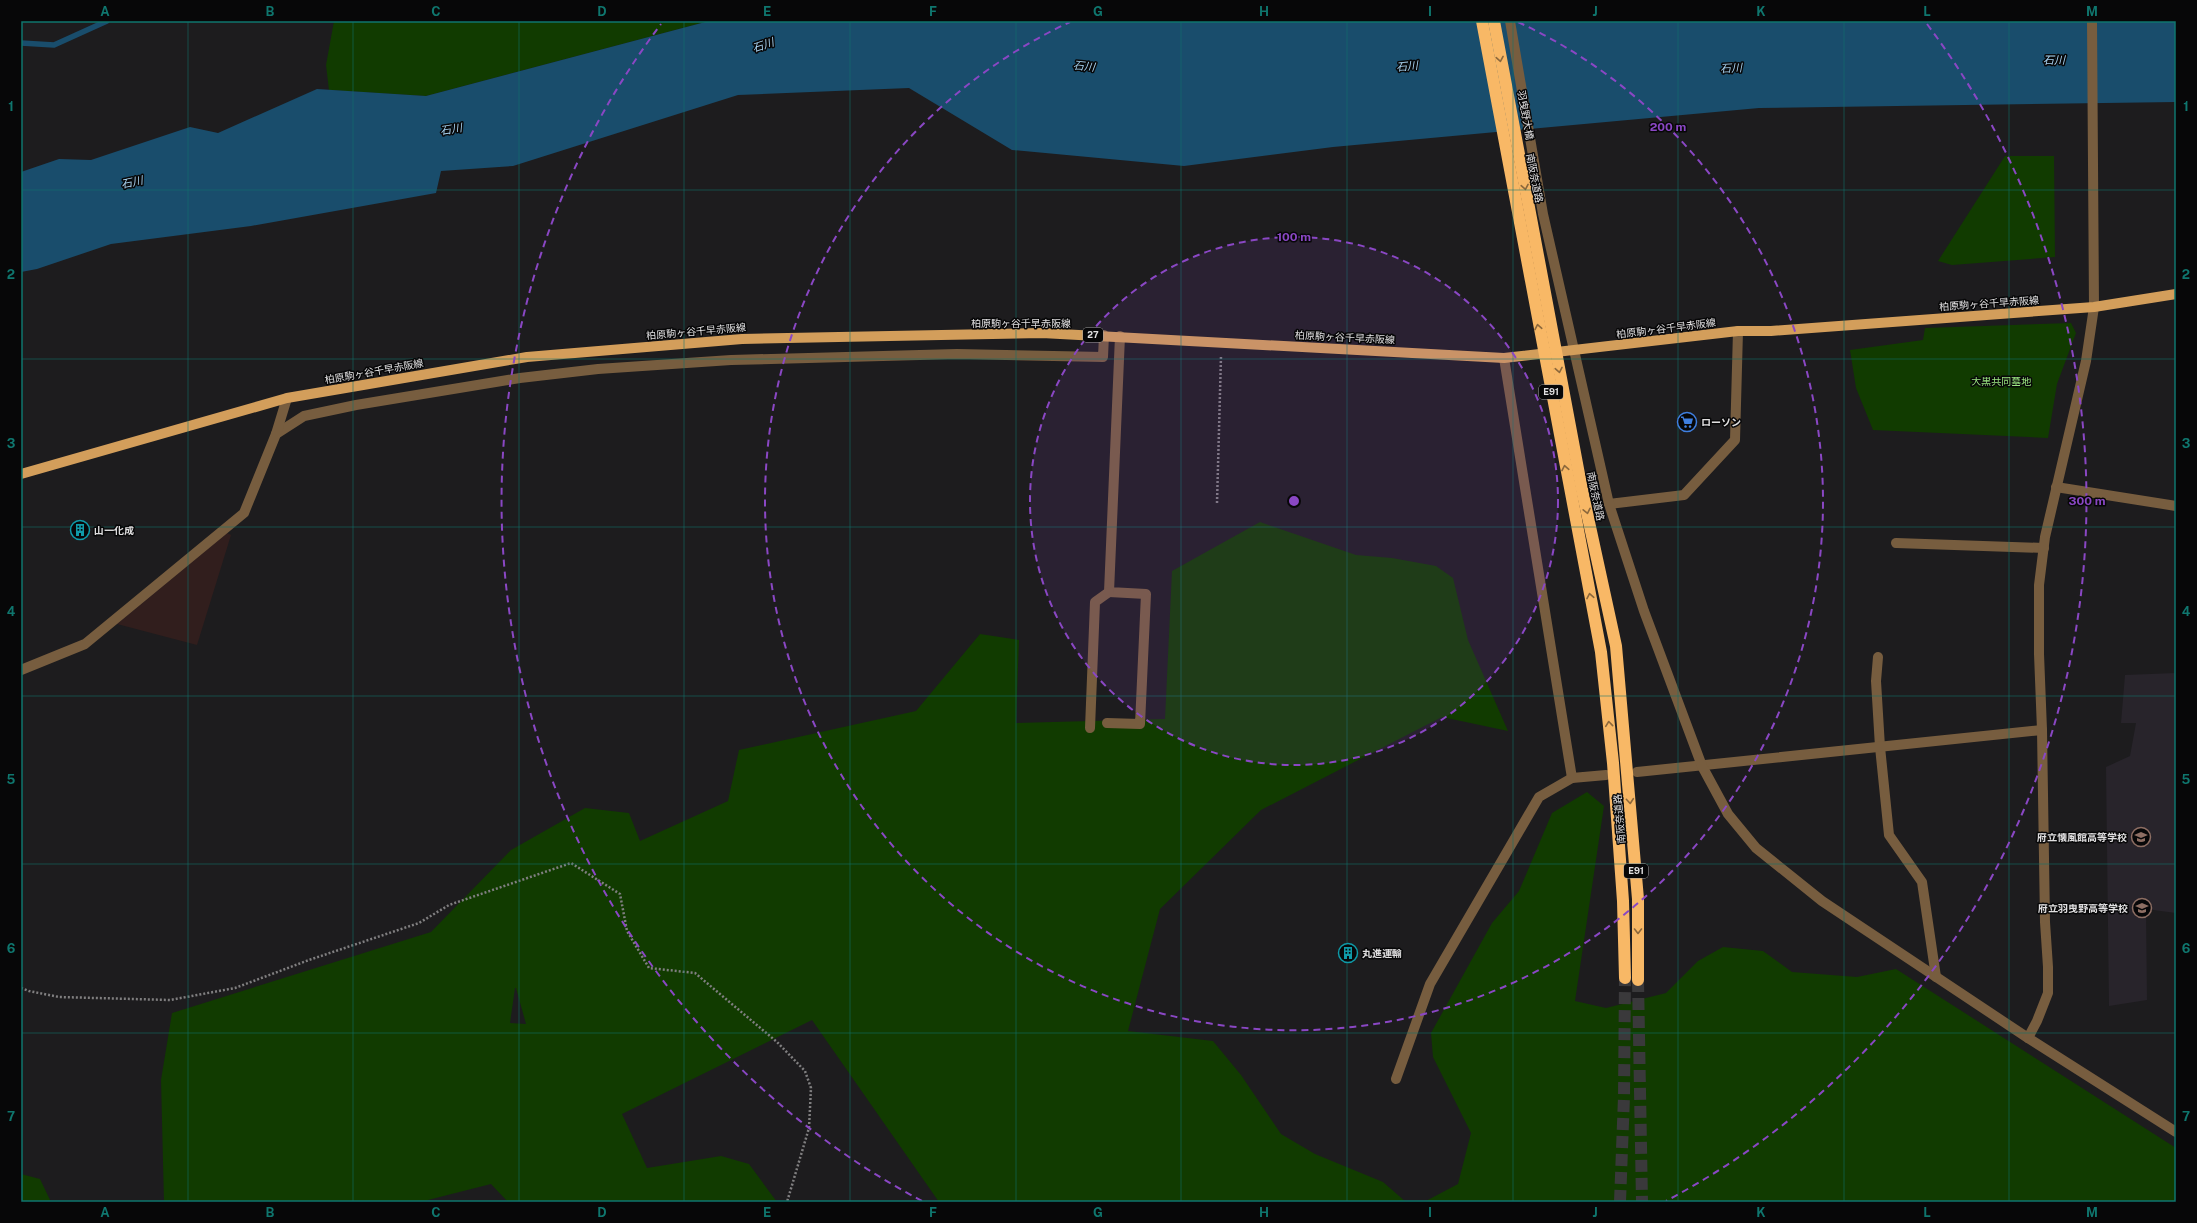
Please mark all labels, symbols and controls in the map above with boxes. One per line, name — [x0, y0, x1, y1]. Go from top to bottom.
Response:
text: A — [100, 4, 110, 19]
text: B — [266, 4, 275, 19]
text: C — [431, 4, 441, 19]
text: D — [597, 4, 607, 19]
text: E — [763, 4, 771, 19]
text: F — [929, 4, 937, 19]
text: G — [1093, 4, 1103, 19]
text: H — [1259, 4, 1269, 19]
text: I — [1428, 4, 1432, 19]
text: J — [1592, 4, 1598, 19]
text: K — [1756, 4, 1766, 19]
text: L — [1923, 4, 1931, 19]
text: M — [2086, 4, 2098, 19]
water label: 石川 — [751, 36, 776, 54]
water label: 石川 — [2043, 54, 2066, 66]
one-way arrow — [1496, 56, 1504, 63]
water label: 石川 — [1072, 59, 1097, 73]
water label: 石川 — [1396, 59, 1419, 73]
water label: 石川 — [1720, 61, 1743, 75]
street label: 羽曳野大橋 — [1516, 89, 1536, 141]
text: 1 — [8, 99, 14, 114]
text: 1 — [2183, 99, 2189, 114]
text: 200 m — [1650, 120, 1686, 134]
water label: 石川 — [439, 121, 464, 137]
street label: 南阪奈道路 — [1524, 152, 1546, 204]
water label: 石川 — [120, 174, 145, 190]
one-way arrow — [1520, 184, 1528, 190]
text: 100 m — [1277, 230, 1311, 244]
text: 2 — [7, 267, 15, 282]
text: 2 — [2182, 267, 2190, 282]
street label: 柏原駒ヶ谷千早赤阪線 — [1939, 294, 2039, 312]
street label: 柏原駒ヶ谷千早赤阪線 — [1616, 316, 1716, 340]
street label: 柏原駒ヶ谷千早赤阪線 — [971, 317, 1071, 329]
street label: 柏原駒ヶ谷千早赤阪線 — [646, 321, 746, 341]
one-way arrow — [1535, 324, 1543, 330]
road number: 27 — [1083, 328, 1103, 342]
street label: 柏原駒ヶ谷千早赤阪線 — [1295, 328, 1395, 346]
street label: 柏原駒ヶ谷千早赤阪線 — [324, 356, 424, 386]
one-way arrow — [1555, 367, 1563, 373]
park label: 大黒共同墓地 — [1971, 375, 2032, 387]
road number: E91 — [1539, 385, 1563, 399]
supermarket icon: ローソン — [1676, 411, 1698, 433]
place label: ローソン — [1701, 416, 1741, 428]
text: 3 — [7, 436, 16, 451]
text: 3 — [2182, 436, 2191, 451]
one-way arrow — [1561, 465, 1570, 471]
street label: 南阪奈道路 — [1585, 470, 1607, 522]
centre of rings — [1287, 494, 1301, 508]
text: 300 m — [2069, 494, 2106, 508]
one-way arrow — [1582, 508, 1590, 514]
building icon: 山一化成 — [69, 519, 91, 541]
place label: 山一化成 — [94, 524, 134, 536]
one-way arrow — [1586, 593, 1595, 599]
text: 4 — [7, 604, 16, 619]
text: 4 — [2182, 604, 2191, 619]
one-way arrow — [1605, 721, 1614, 727]
text: 5 — [7, 772, 16, 787]
text: 5 — [2182, 772, 2191, 787]
street label: 南阪奈道路 — [1611, 794, 1627, 844]
one-way arrow — [1625, 798, 1634, 804]
school or university icon: 府立懐風館高等学校 — [2130, 826, 2152, 848]
place label: 府立懐風館高等学校 — [2037, 831, 2127, 843]
road number: E91 — [1624, 864, 1648, 878]
school or university icon: 府立羽曳野高等学校 — [2131, 897, 2153, 919]
place label: 府立羽曳野高等学校 — [2038, 902, 2128, 914]
one-way arrow — [1634, 928, 1642, 934]
text: 6 — [7, 941, 16, 956]
text: 6 — [2182, 941, 2191, 956]
building icon: 丸進運輸 — [1337, 942, 1359, 964]
place label: 丸進運輸 — [1362, 947, 1402, 959]
text: 7 — [7, 1109, 15, 1124]
text: 7 — [2182, 1109, 2190, 1124]
text: A — [100, 1205, 110, 1220]
text: B — [266, 1205, 275, 1220]
text: C — [431, 1205, 441, 1220]
text: D — [597, 1205, 607, 1220]
text: E — [763, 1205, 771, 1220]
text: F — [929, 1205, 937, 1220]
text: G — [1093, 1205, 1103, 1220]
text: H — [1259, 1205, 1269, 1220]
text: I — [1428, 1205, 1432, 1220]
text: J — [1592, 1205, 1598, 1220]
text: K — [1756, 1205, 1766, 1220]
text: L — [1923, 1205, 1931, 1220]
text: M — [2086, 1205, 2098, 1220]

